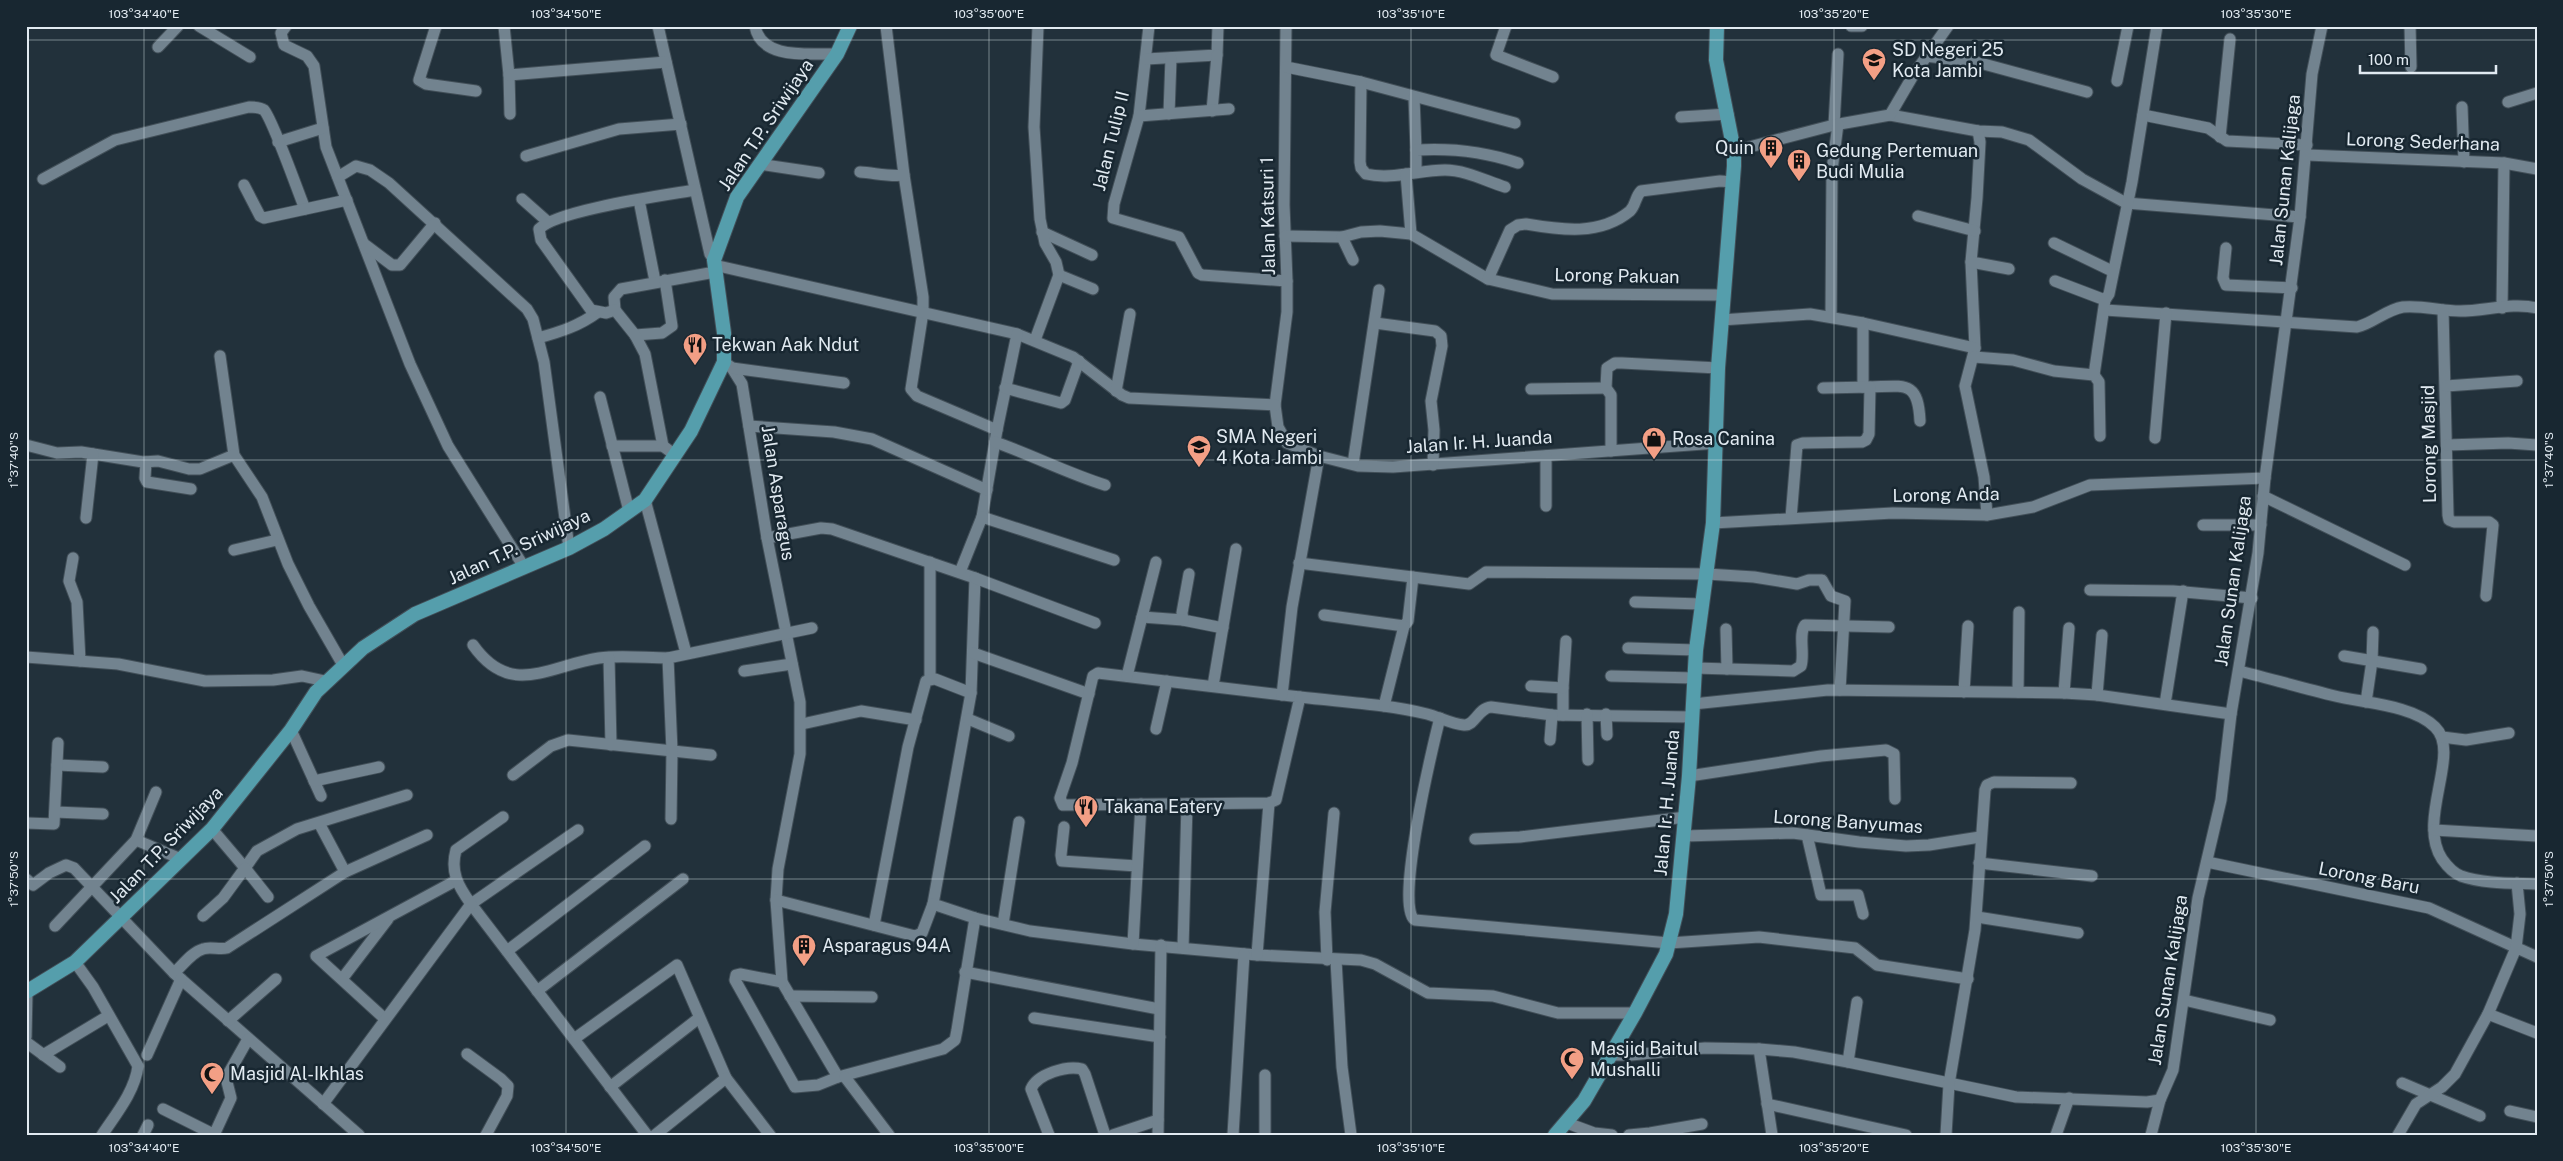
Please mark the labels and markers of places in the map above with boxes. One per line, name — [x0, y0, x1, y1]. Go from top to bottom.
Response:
place label: SD Negeri 25 Kota Jambi — [1892, 39, 2004, 81]
school or university icon: SD Negeri 25 Kota Jambi — [1861, 47, 1887, 81]
building icon: Quin — [1758, 135, 1784, 169]
place label: Quin — [1715, 137, 1754, 158]
place label: Gedung Pertemuan Budi Mulia — [1816, 140, 1978, 182]
building icon: Gedung Pertemuan Budi Mulia — [1786, 148, 1812, 182]
restaurant icon: Tekwan Aak Ndut — [682, 332, 708, 366]
place label: Tekwan Aak Ndut — [712, 334, 859, 355]
place label: SMA Negeri 4 Kota Jambi — [1216, 426, 1322, 468]
shop icon: Rosa Canina — [1641, 426, 1667, 460]
place label: Rosa Canina — [1672, 428, 1775, 449]
school or university icon: SMA Negeri 4 Kota Jambi — [1186, 434, 1212, 468]
restaurant icon: Takana Eatery — [1073, 794, 1099, 828]
place label: Takana Eatery — [1104, 796, 1223, 817]
building icon: Asparagus 94A — [791, 933, 817, 967]
place label: Asparagus 94A — [822, 935, 951, 956]
place label: Masjid Baitul Mushalli — [1590, 1038, 1699, 1080]
mosque icon: Masjid Baitul Mushalli — [1559, 1046, 1585, 1080]
mosque icon: Masjid Al-Ikhlas — [199, 1061, 225, 1095]
place label: Masjid Al-Ikhlas — [230, 1063, 364, 1084]

